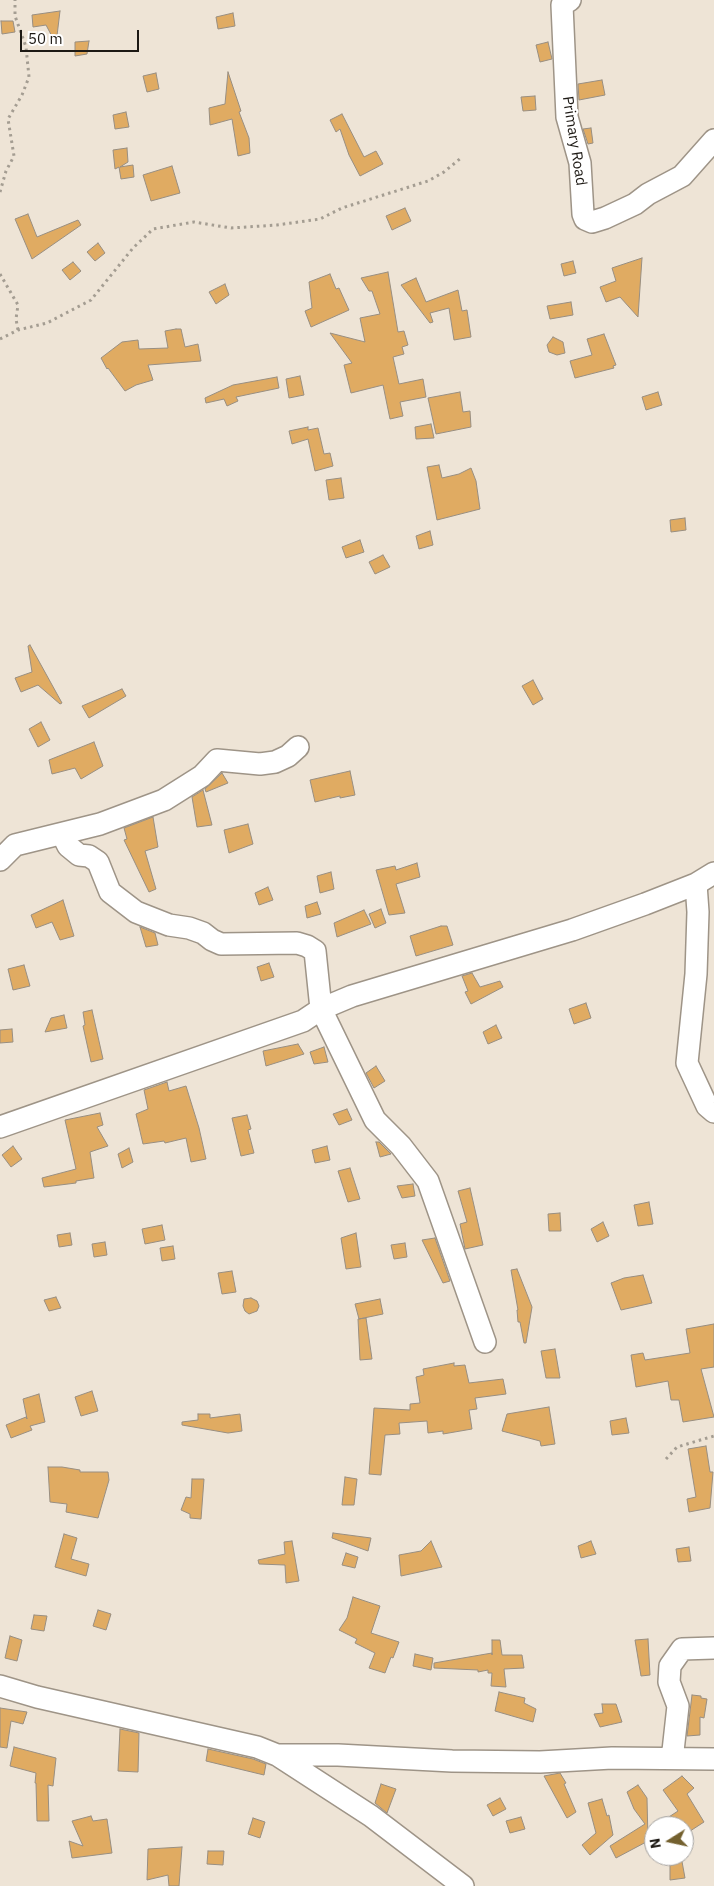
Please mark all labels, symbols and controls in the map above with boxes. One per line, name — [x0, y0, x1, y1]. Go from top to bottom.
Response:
scale bar — [22, 20, 141, 52]
text: 50 m — [28, 29, 63, 48]
street label: Primary Road — [558, 95, 590, 187]
north arrow — [644, 1816, 694, 1866]
text: N — [645, 1837, 665, 1850]

